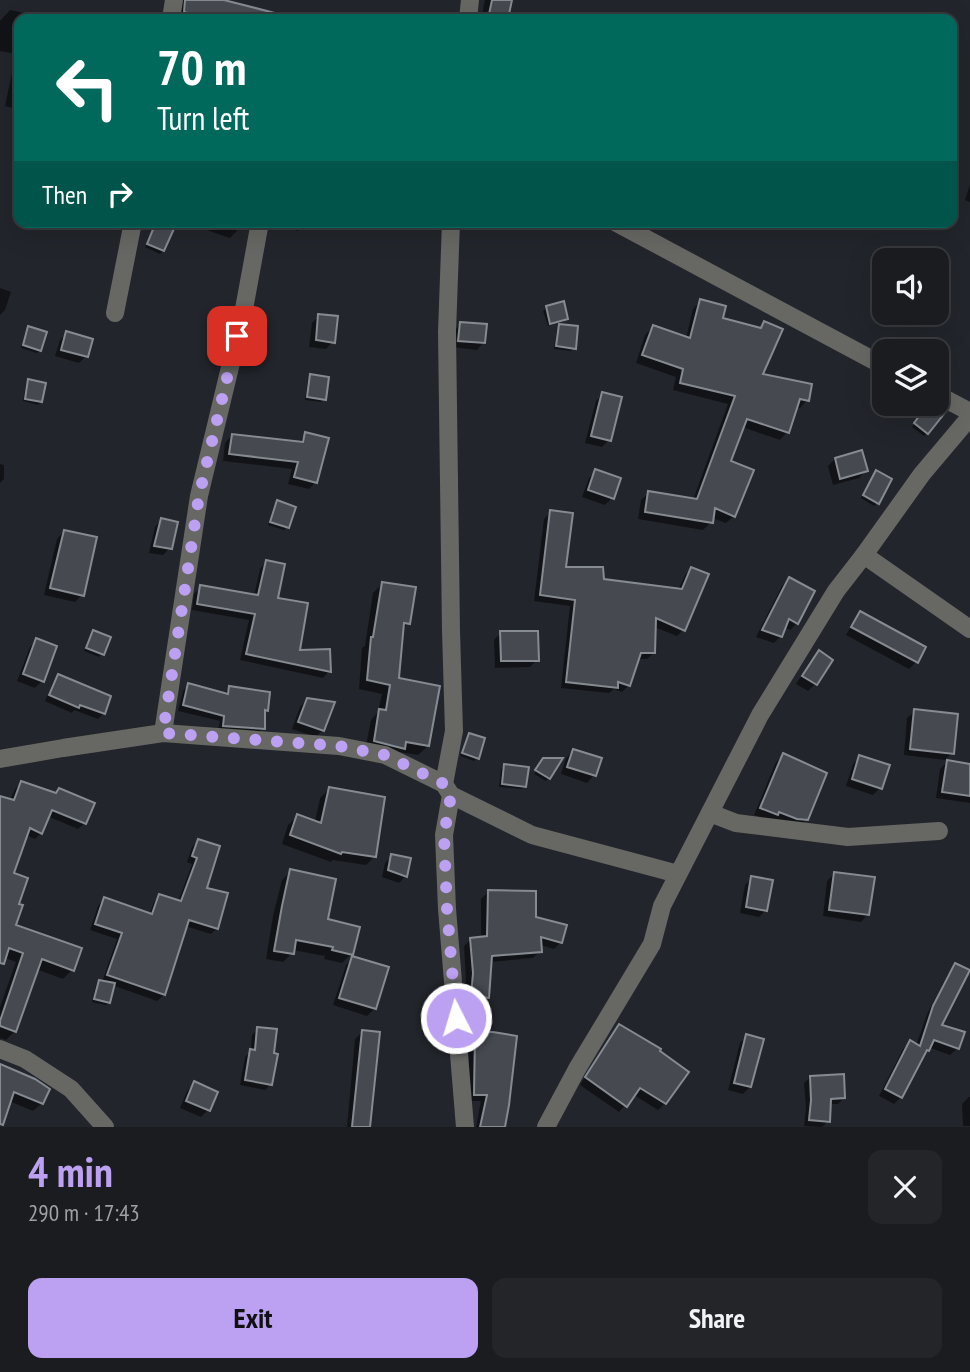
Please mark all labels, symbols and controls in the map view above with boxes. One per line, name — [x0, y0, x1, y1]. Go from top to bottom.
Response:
text: 70 m — [157, 35, 246, 99]
icon: left — [42, 42, 133, 133]
text: Turn left — [157, 97, 249, 139]
icon: right — [101, 175, 139, 213]
text: Then — [42, 178, 87, 211]
map controls — [872, 248, 949, 416]
button: sound — [872, 248, 949, 325]
pin — [207, 306, 267, 366]
icon: arrive — [218, 317, 256, 355]
button: layers — [872, 339, 949, 416]
position arrow — [419, 981, 493, 1055]
text: 4 min — [28, 1144, 113, 1199]
button: close — [868, 1150, 942, 1224]
text: 290 m · 17:43 — [28, 1198, 140, 1227]
button: Exit — [28, 1278, 478, 1358]
button: Share — [492, 1278, 942, 1358]

